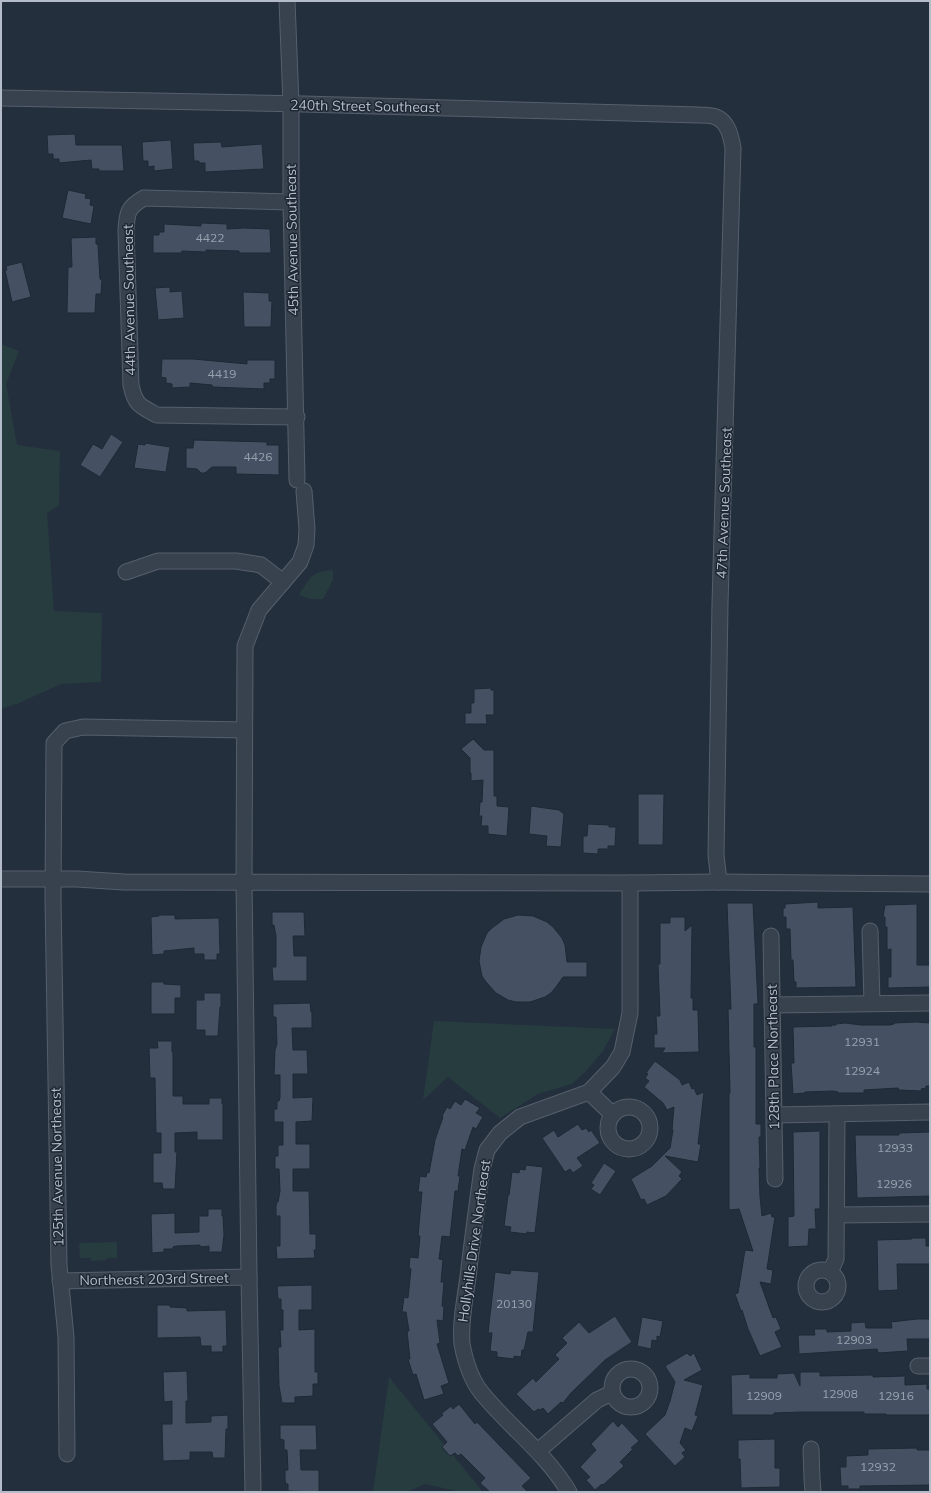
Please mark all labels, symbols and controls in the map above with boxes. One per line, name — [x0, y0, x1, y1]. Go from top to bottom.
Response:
street label: 240th Street Southeast — [290, 96, 440, 116]
street label: 45th Avenue Southeast — [282, 164, 302, 316]
street label: 44th Avenue Southeast — [119, 224, 139, 376]
house number: 4422 — [196, 230, 224, 245]
house number: 4419 — [208, 366, 236, 381]
street label: 47th Avenue Southeast — [712, 427, 736, 579]
house number: 4426 — [244, 449, 272, 464]
street label: 128th Place Northeast — [763, 984, 783, 1130]
house number: 12931 — [844, 1034, 880, 1049]
house number: 12924 — [844, 1063, 880, 1078]
street label: 125th Avenue Northeast — [47, 1087, 67, 1247]
house number: 12933 — [877, 1140, 913, 1155]
street label: Hollyhills Drive Northeast — [454, 1159, 494, 1323]
house number: 12926 — [876, 1176, 912, 1191]
street label: Northeast 203rd Street — [79, 1269, 229, 1289]
house number: 20130 — [496, 1296, 532, 1311]
house number: 12903 — [836, 1332, 872, 1347]
house number: 12908 — [822, 1386, 858, 1401]
house number: 12909 — [746, 1388, 782, 1403]
house number: 12916 — [878, 1388, 914, 1403]
house number: 12932 — [860, 1459, 896, 1474]

